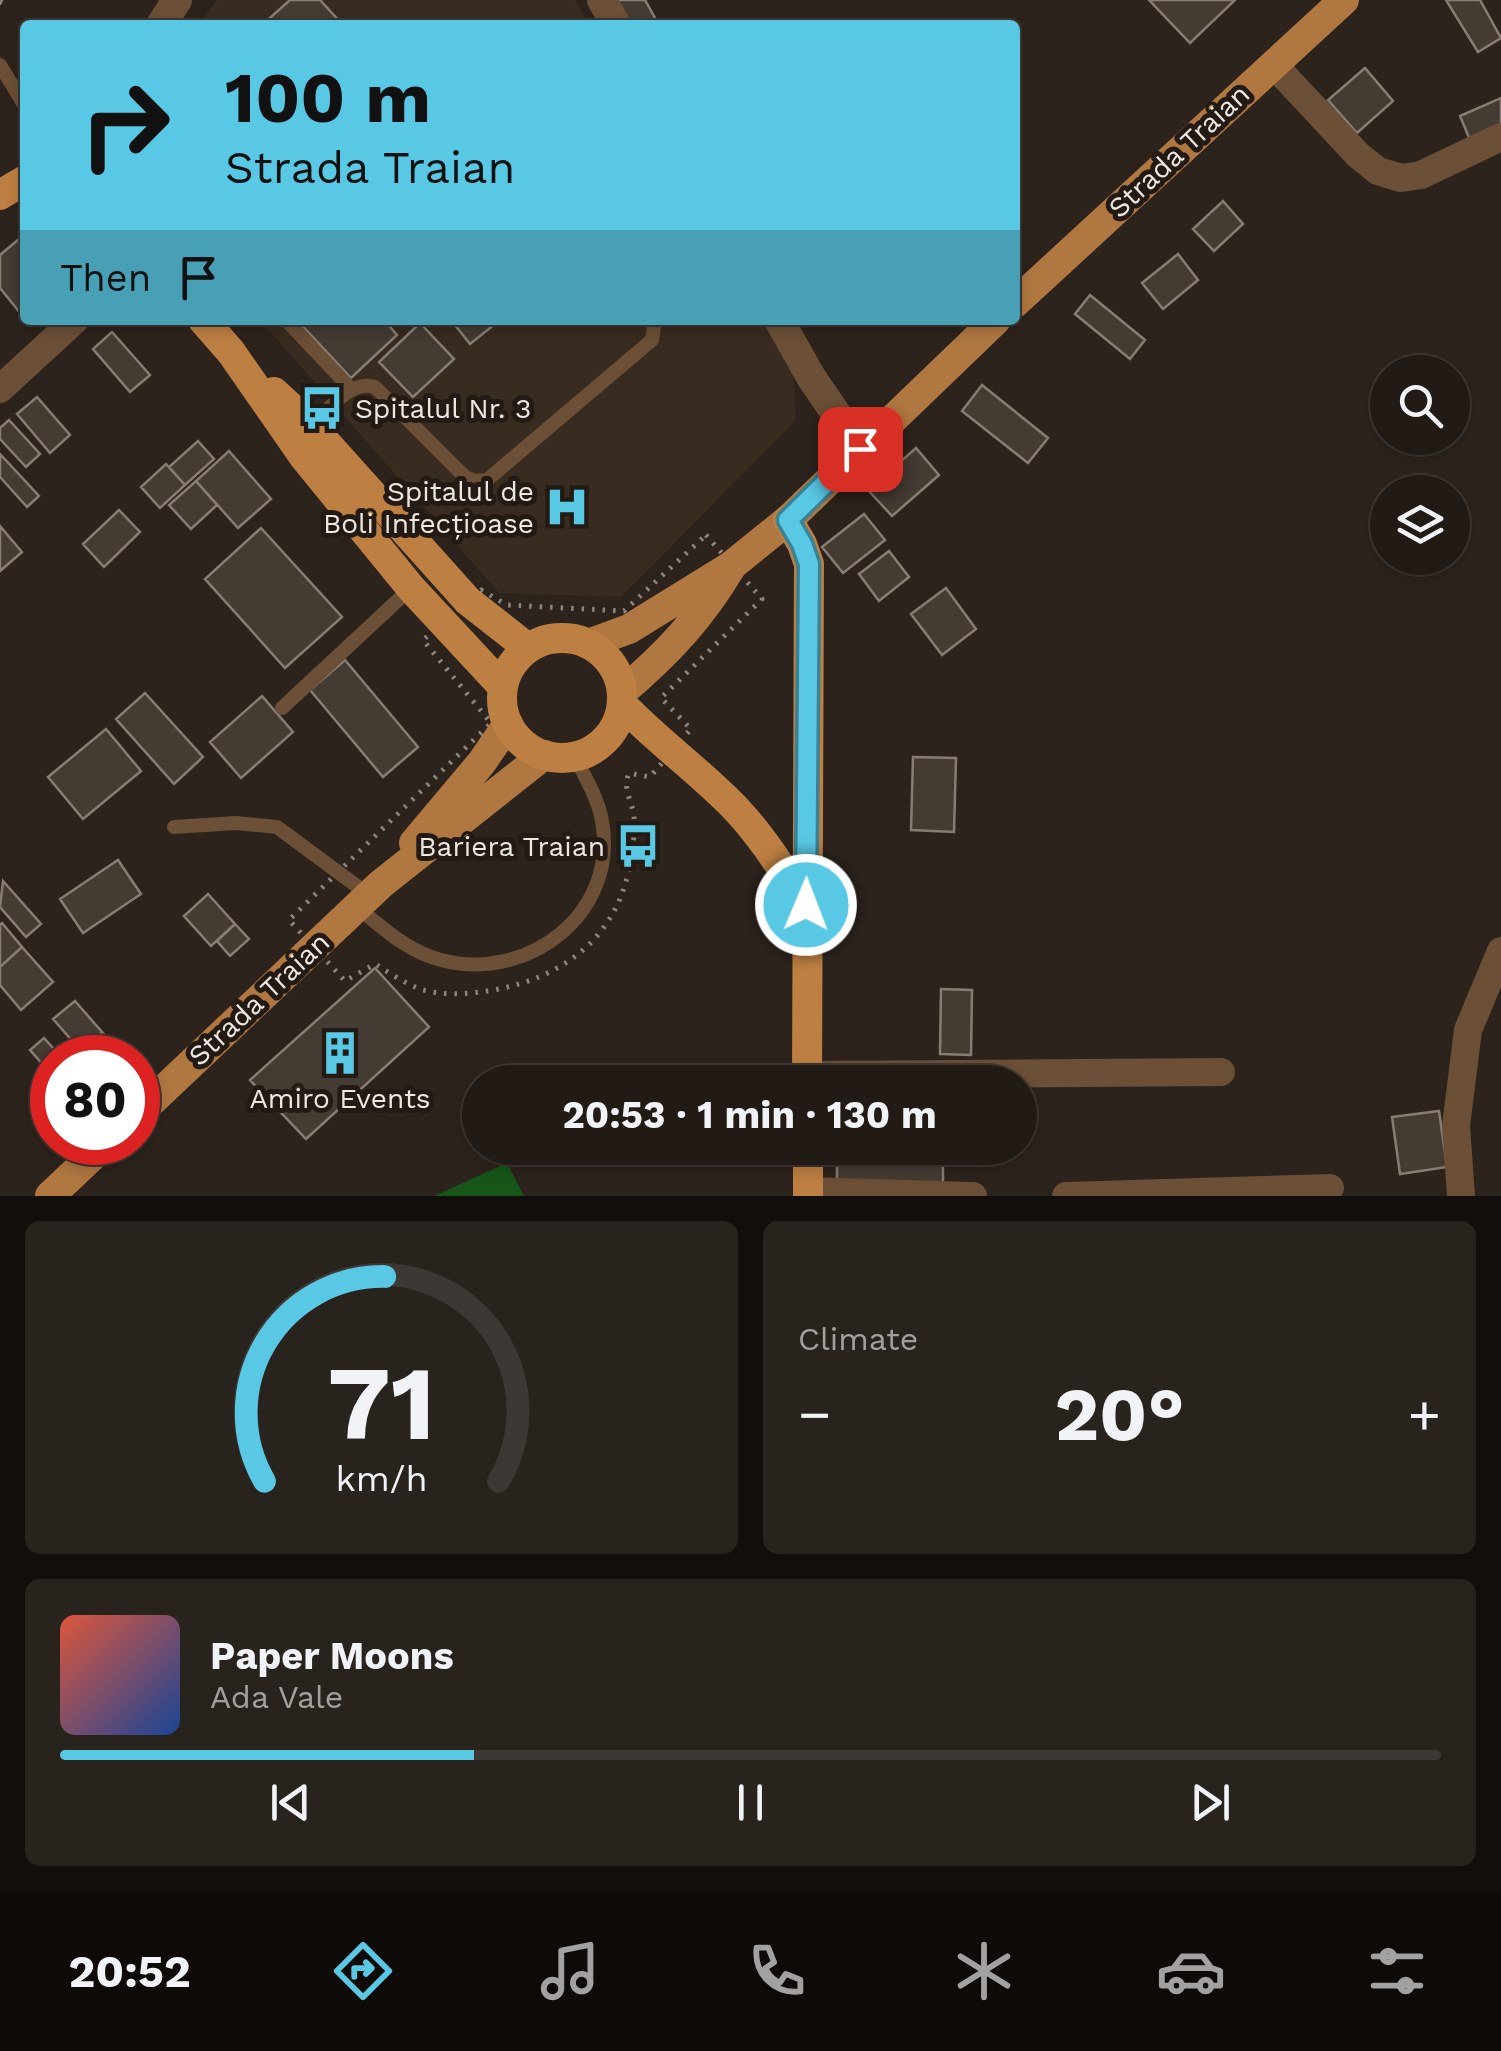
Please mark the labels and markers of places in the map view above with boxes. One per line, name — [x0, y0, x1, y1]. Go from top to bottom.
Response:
bus stop icon: Spitalul Nr. 3 — [298, 384, 346, 432]
place label: Spitalul Nr. 3 — [355, 392, 531, 425]
pin — [818, 407, 903, 492]
place label: Spitalul de Boli Infecțioase — [323, 475, 534, 540]
hospital icon: Spitalul de Boli Infecțioase — [543, 483, 591, 531]
bus stop icon: Bariera Traian — [614, 822, 662, 870]
place label: Bariera Traian — [418, 830, 605, 863]
building icon: Amiro Events — [316, 1029, 364, 1077]
place label: Amiro Events — [249, 1082, 431, 1115]

